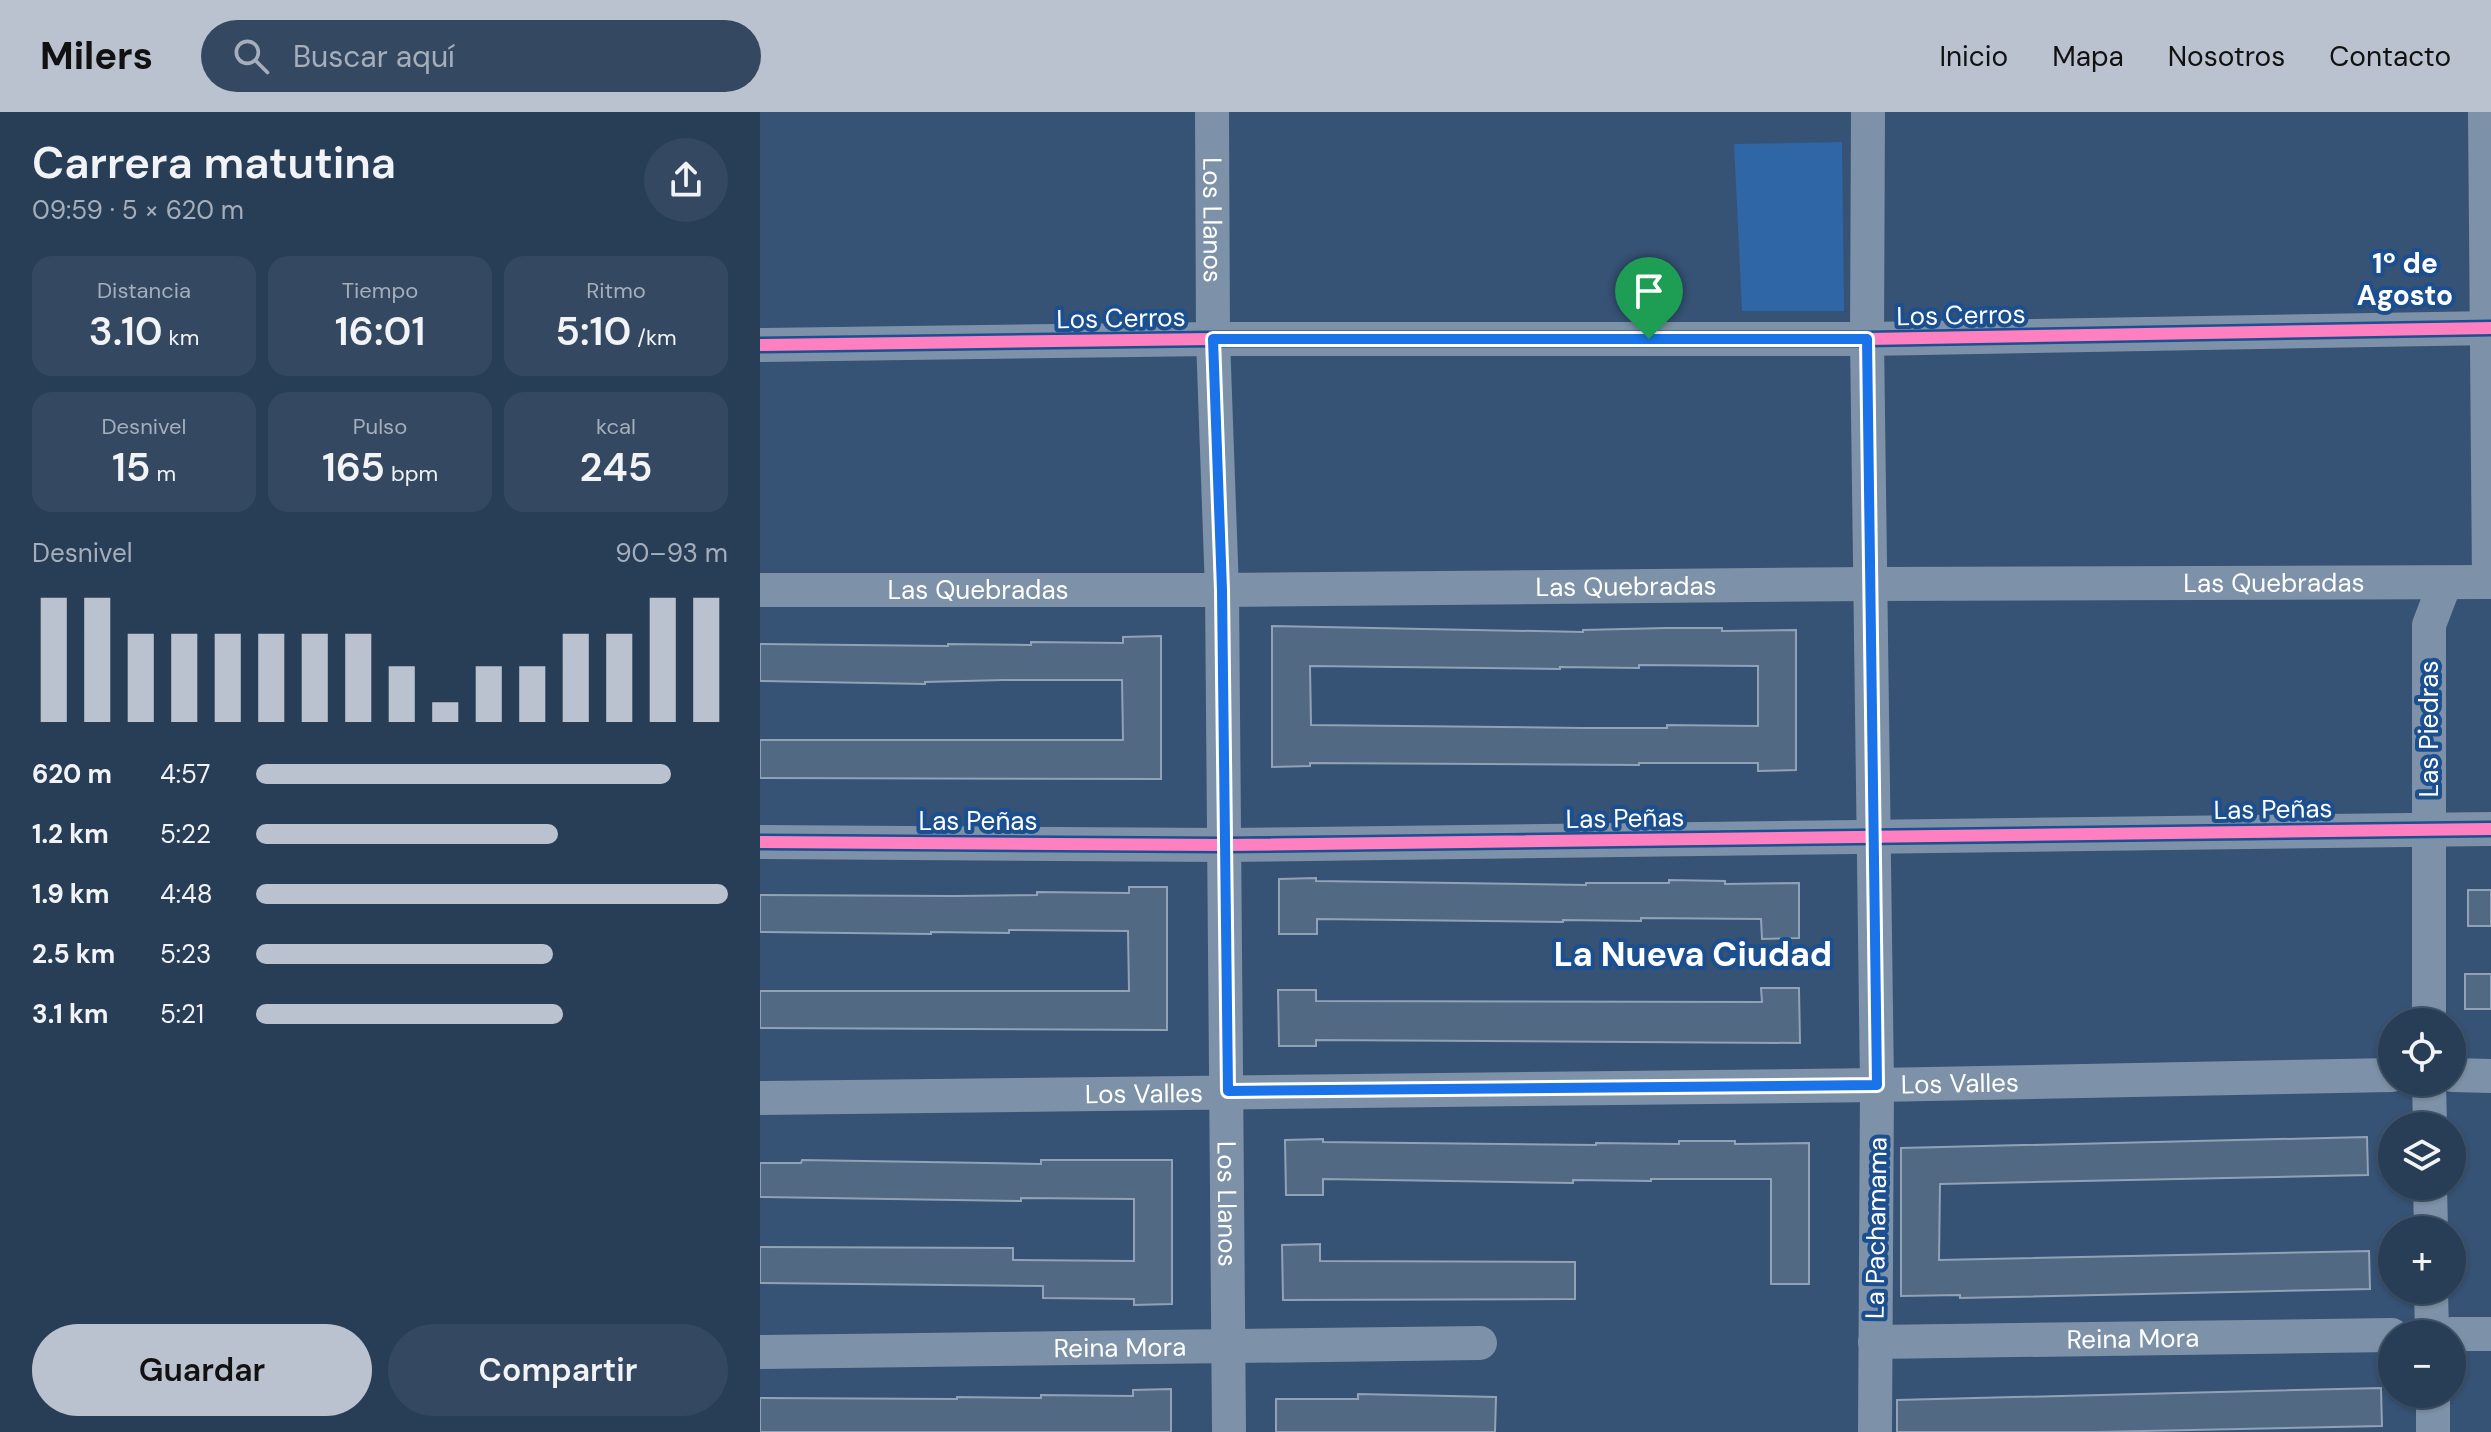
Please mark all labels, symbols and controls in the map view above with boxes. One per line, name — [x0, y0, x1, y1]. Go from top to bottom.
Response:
search box — [201, 20, 761, 92]
text: Milers — [40, 31, 153, 81]
icon: search — [229, 34, 273, 78]
text: Buscar aquí — [293, 37, 455, 76]
text: Inicio — [1939, 38, 2008, 75]
text: Mapa — [2052, 38, 2124, 75]
text: Nosotros — [2168, 38, 2285, 75]
text: Contacto — [2329, 38, 2451, 75]
text: Carrera matutina — [32, 134, 396, 192]
button: share — [644, 138, 728, 222]
street label: Los Llanos — [1195, 157, 1230, 283]
text: 09:59 · 5 × 620 m — [32, 193, 244, 227]
district label: 1º de Agosto — [2357, 245, 2453, 314]
pin — [1615, 257, 1683, 339]
icon: arrive — [1627, 269, 1671, 313]
text: Distancia — [97, 276, 191, 305]
text: Tiempo — [342, 276, 418, 305]
text: Ritmo — [586, 276, 646, 305]
street label: Los Cerros — [1896, 297, 2026, 333]
street label: Los Cerros — [1056, 300, 1186, 336]
text: 3.10 — [89, 305, 163, 357]
text: 16:01 — [335, 305, 425, 357]
text: 5:10 — [555, 305, 631, 357]
text: km — [163, 323, 199, 352]
text: /km — [631, 323, 677, 352]
text: Desnivel — [101, 412, 187, 441]
text: Pulso — [353, 412, 407, 441]
text: kcal — [596, 412, 636, 441]
text: 15 — [112, 441, 151, 493]
text: 165 — [322, 441, 385, 493]
text: 245 — [580, 441, 652, 493]
text: m — [151, 459, 176, 488]
text: bpm — [385, 459, 438, 488]
text: Desnivel — [32, 536, 133, 570]
text: 90–93 m — [615, 536, 728, 570]
street label: Las Quebradas — [2183, 565, 2365, 600]
street label: Las Quebradas — [1535, 568, 1717, 604]
street label: Las Quebradas — [887, 573, 1069, 607]
street label: Las Piedras — [2412, 660, 2446, 798]
text: 620 m — [32, 757, 112, 791]
text: 4:57 — [160, 757, 210, 791]
street label: Las Peñas — [2213, 791, 2333, 827]
street label: Las Peñas — [1565, 800, 1685, 836]
street label: Las Peñas — [918, 804, 1038, 838]
text: 1.2 km — [32, 817, 109, 851]
text: 5:22 — [160, 817, 211, 851]
text: 1.9 km — [32, 877, 109, 911]
text: 4:48 — [160, 877, 213, 911]
district label: La Nueva Ciudad — [1554, 932, 1832, 977]
text: 2.5 km — [32, 937, 115, 971]
text: 5:23 — [160, 937, 211, 971]
text: 3.1 km — [32, 997, 108, 1031]
text: 5:21 — [160, 997, 204, 1031]
map controls — [2378, 1008, 2466, 1408]
button: locate — [2378, 1008, 2466, 1096]
street label: Los Valles — [1901, 1065, 2019, 1102]
street label: Los Valles — [1085, 1076, 1203, 1111]
button: layers — [2378, 1112, 2466, 1200]
street label: La Pachamama — [1857, 1137, 1895, 1319]
street label: Los Llanos — [1210, 1141, 1245, 1267]
button: + — [2378, 1216, 2466, 1304]
button: − — [2378, 1320, 2466, 1408]
street label: Reina Mora — [2066, 1321, 2200, 1356]
button: Guardar — [32, 1324, 372, 1416]
button: Compartir — [388, 1324, 728, 1416]
street label: Reina Mora — [1053, 1330, 1187, 1365]

